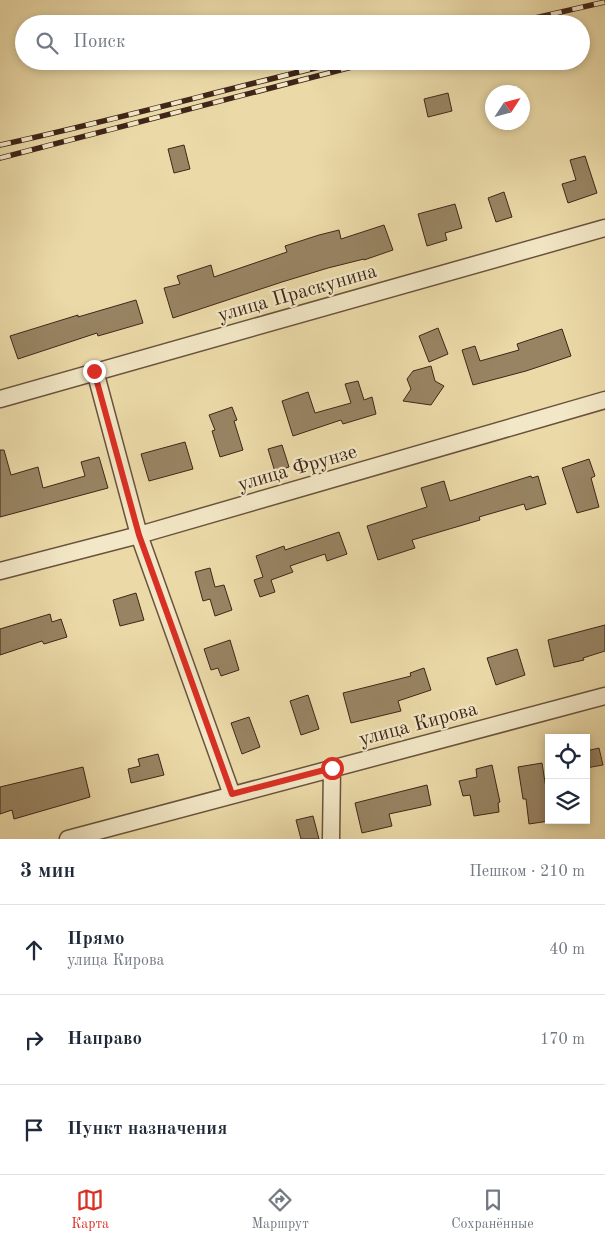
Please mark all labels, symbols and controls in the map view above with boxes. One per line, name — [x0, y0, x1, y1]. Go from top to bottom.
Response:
search box — [15, 15, 590, 70]
icon: search — [33, 29, 61, 57]
text: Поиск — [73, 33, 125, 52]
north arrow — [485, 85, 530, 130]
street label: улица Праскунина — [216, 262, 380, 326]
route end — [83, 360, 106, 383]
street label: улица Фрунзе — [236, 442, 359, 495]
street label: улица Кирова — [357, 699, 480, 750]
map controls — [545, 734, 590, 824]
button: locate — [545, 734, 590, 779]
route start — [321, 757, 344, 780]
button: layers — [545, 779, 590, 824]
text: 3 мин — [20, 861, 75, 882]
text: Пешком · 210 m — [469, 864, 585, 880]
text: Прямо — [67, 930, 125, 949]
icon: ahead — [20, 936, 48, 964]
text: 40 m — [549, 942, 585, 958]
text: улица Кирова — [67, 953, 164, 969]
icon: right — [20, 1026, 48, 1054]
text: Направо — [67, 1030, 142, 1049]
text: 170 m — [540, 1032, 585, 1048]
icon: arrive — [20, 1116, 48, 1144]
text: Пункт назначения — [67, 1120, 227, 1139]
tab: Карта — [71, 1186, 109, 1233]
tab: Маршрут — [251, 1186, 309, 1233]
tab: Сохранённые — [451, 1186, 534, 1233]

